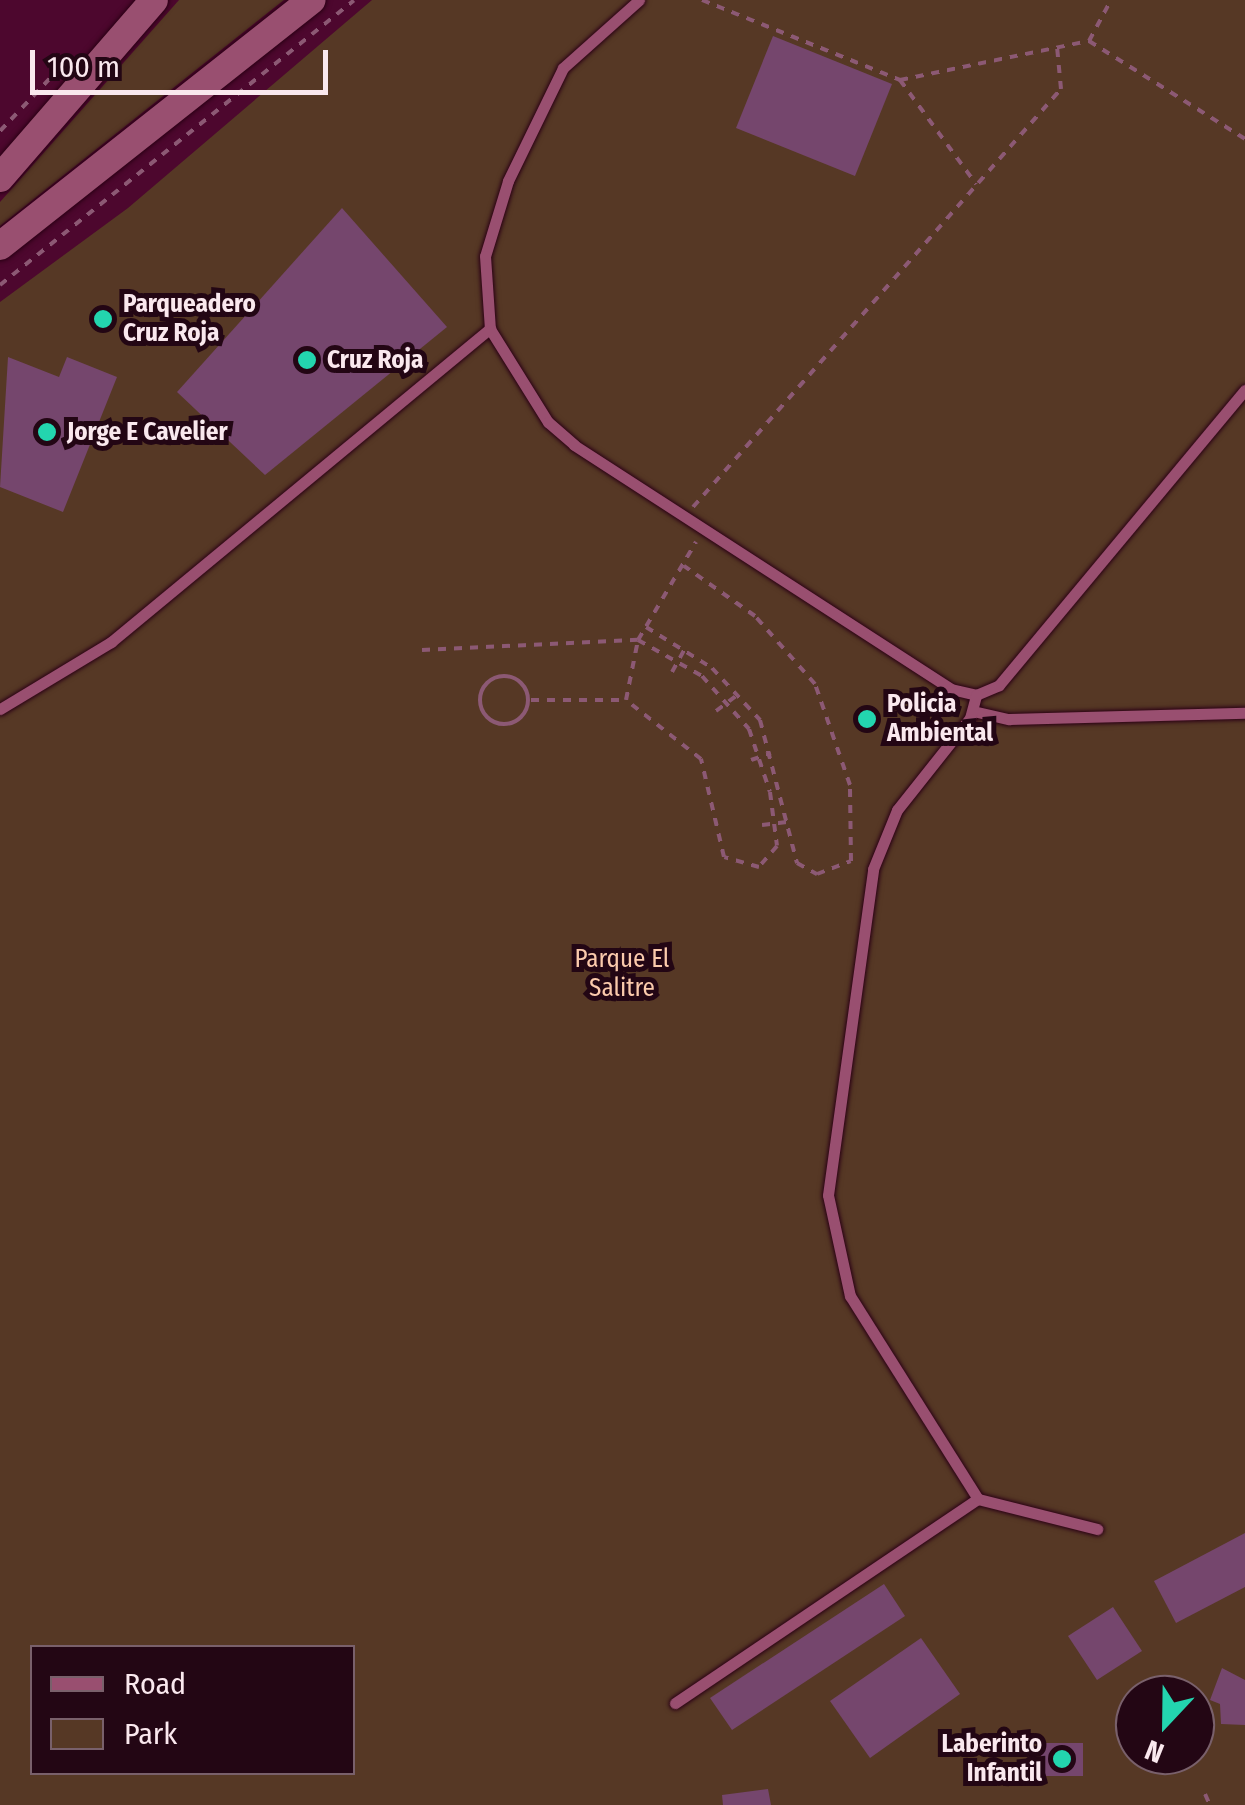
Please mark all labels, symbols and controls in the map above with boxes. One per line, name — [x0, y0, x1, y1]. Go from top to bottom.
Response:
scale bar — [35, 30, 332, 92]
text: 100 m — [47, 49, 120, 85]
place label: Parqueadero Cruz Roja — [123, 290, 256, 349]
marker: Parqueadero Cruz Roja — [92, 308, 114, 330]
place label: Cruz Roja — [327, 345, 423, 375]
marker: Cruz Roja — [296, 349, 318, 371]
place label: Jorge E Cavelier — [67, 417, 228, 447]
marker: Jorge E Cavelier — [36, 421, 58, 443]
place label: Policia Ambiental — [887, 690, 993, 749]
marker: Policia Ambiental — [856, 708, 878, 730]
park label: Parque El Salitre — [575, 945, 669, 1004]
legend — [30, 1645, 355, 1775]
text: Road — [124, 1666, 186, 1702]
north arrow — [1115, 1675, 1215, 1775]
text: Park — [124, 1716, 177, 1752]
place label: Laberinto Infantil — [941, 1730, 1042, 1789]
text: N — [1140, 1733, 1168, 1770]
marker: Laberinto Infantil — [1051, 1748, 1073, 1770]

